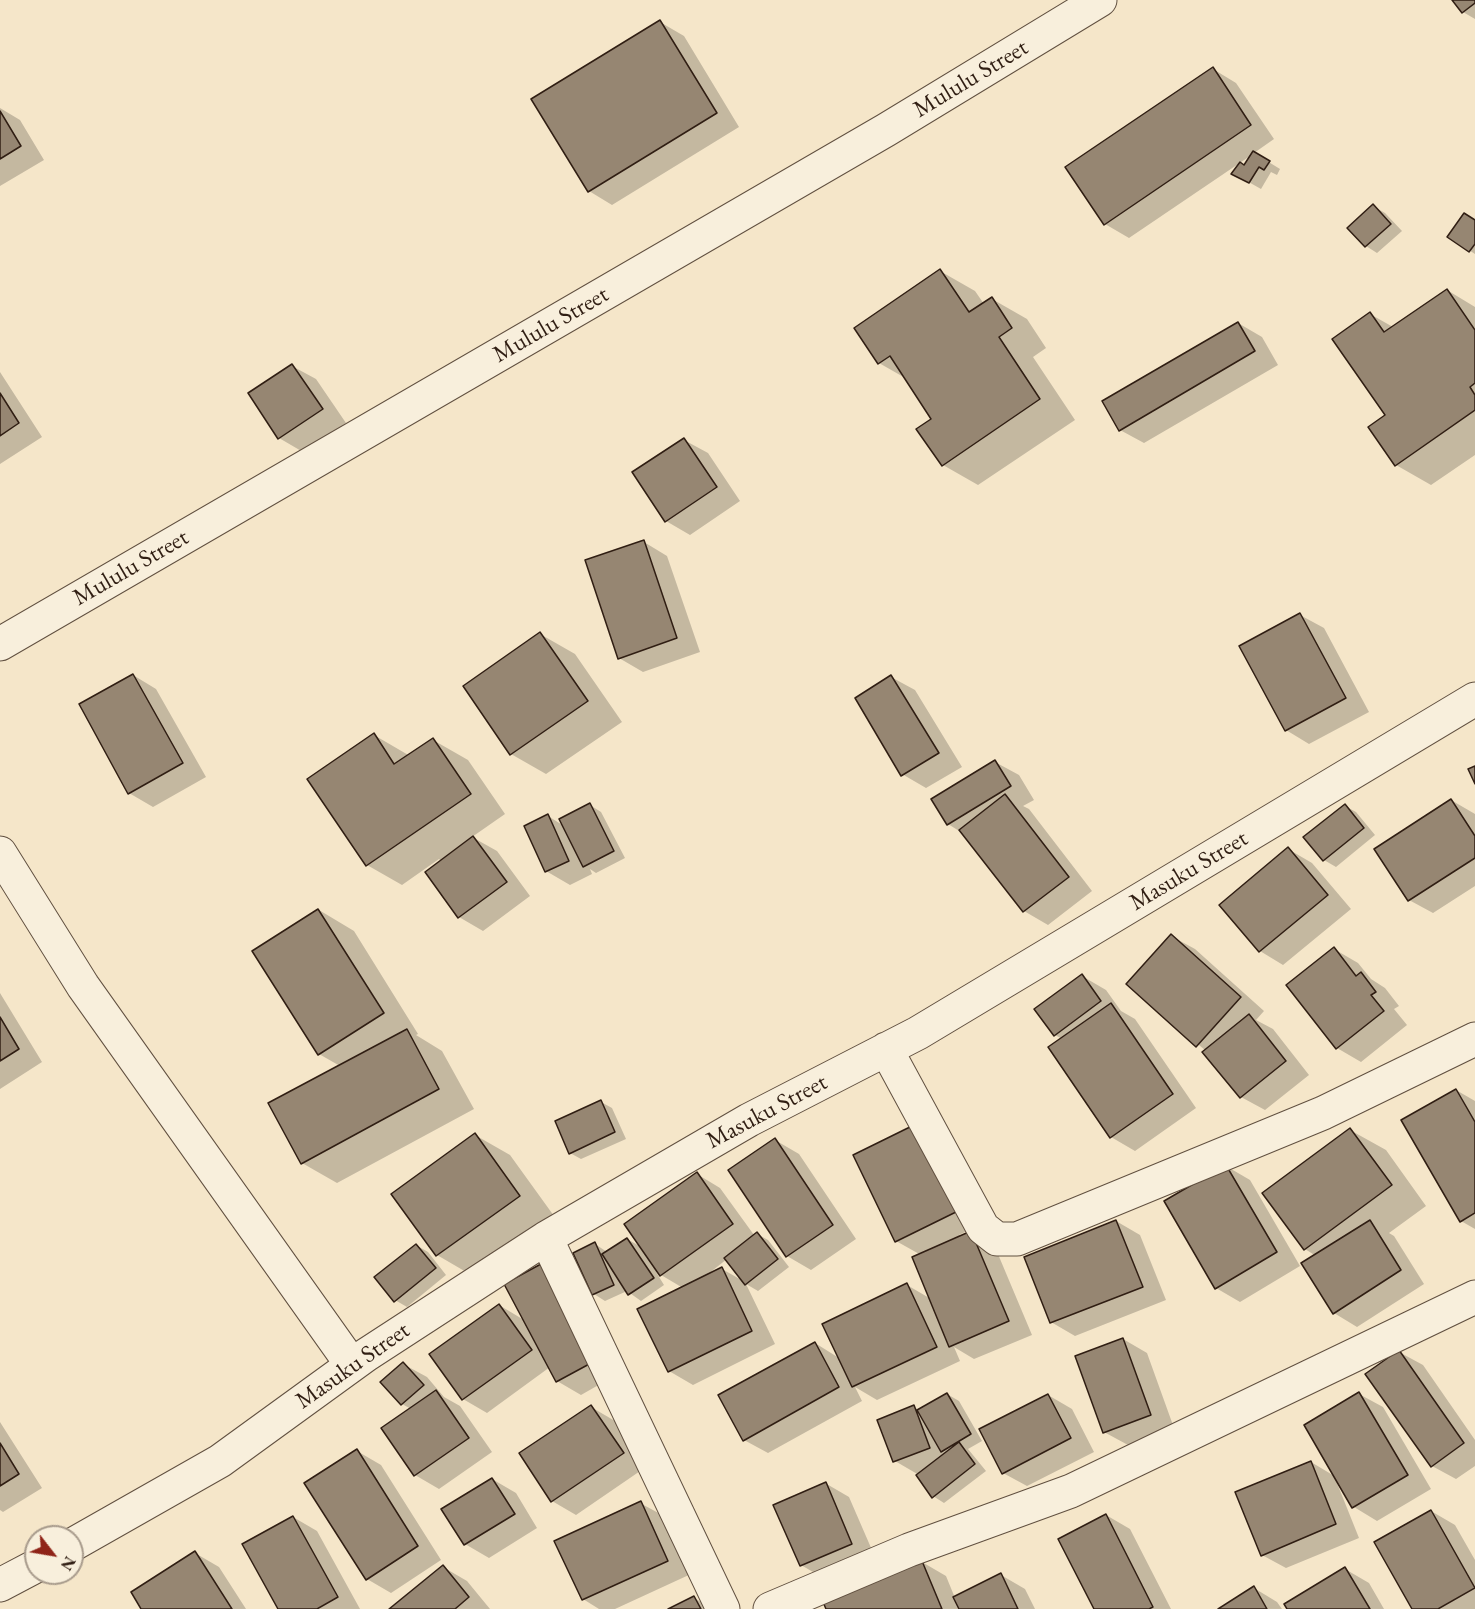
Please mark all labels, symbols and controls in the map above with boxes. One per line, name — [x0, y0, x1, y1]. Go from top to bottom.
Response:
street label: Mululu Street — [908, 34, 1034, 124]
street label: Mululu Street — [488, 280, 614, 370]
street label: Mululu Street — [68, 523, 194, 613]
street label: Masuku Street — [1125, 825, 1253, 917]
street label: Masuku Street — [702, 1068, 832, 1156]
street label: Masuku Street — [290, 1316, 416, 1416]
north arrow — [24, 1525, 84, 1585]
text: N — [56, 1553, 80, 1574]

